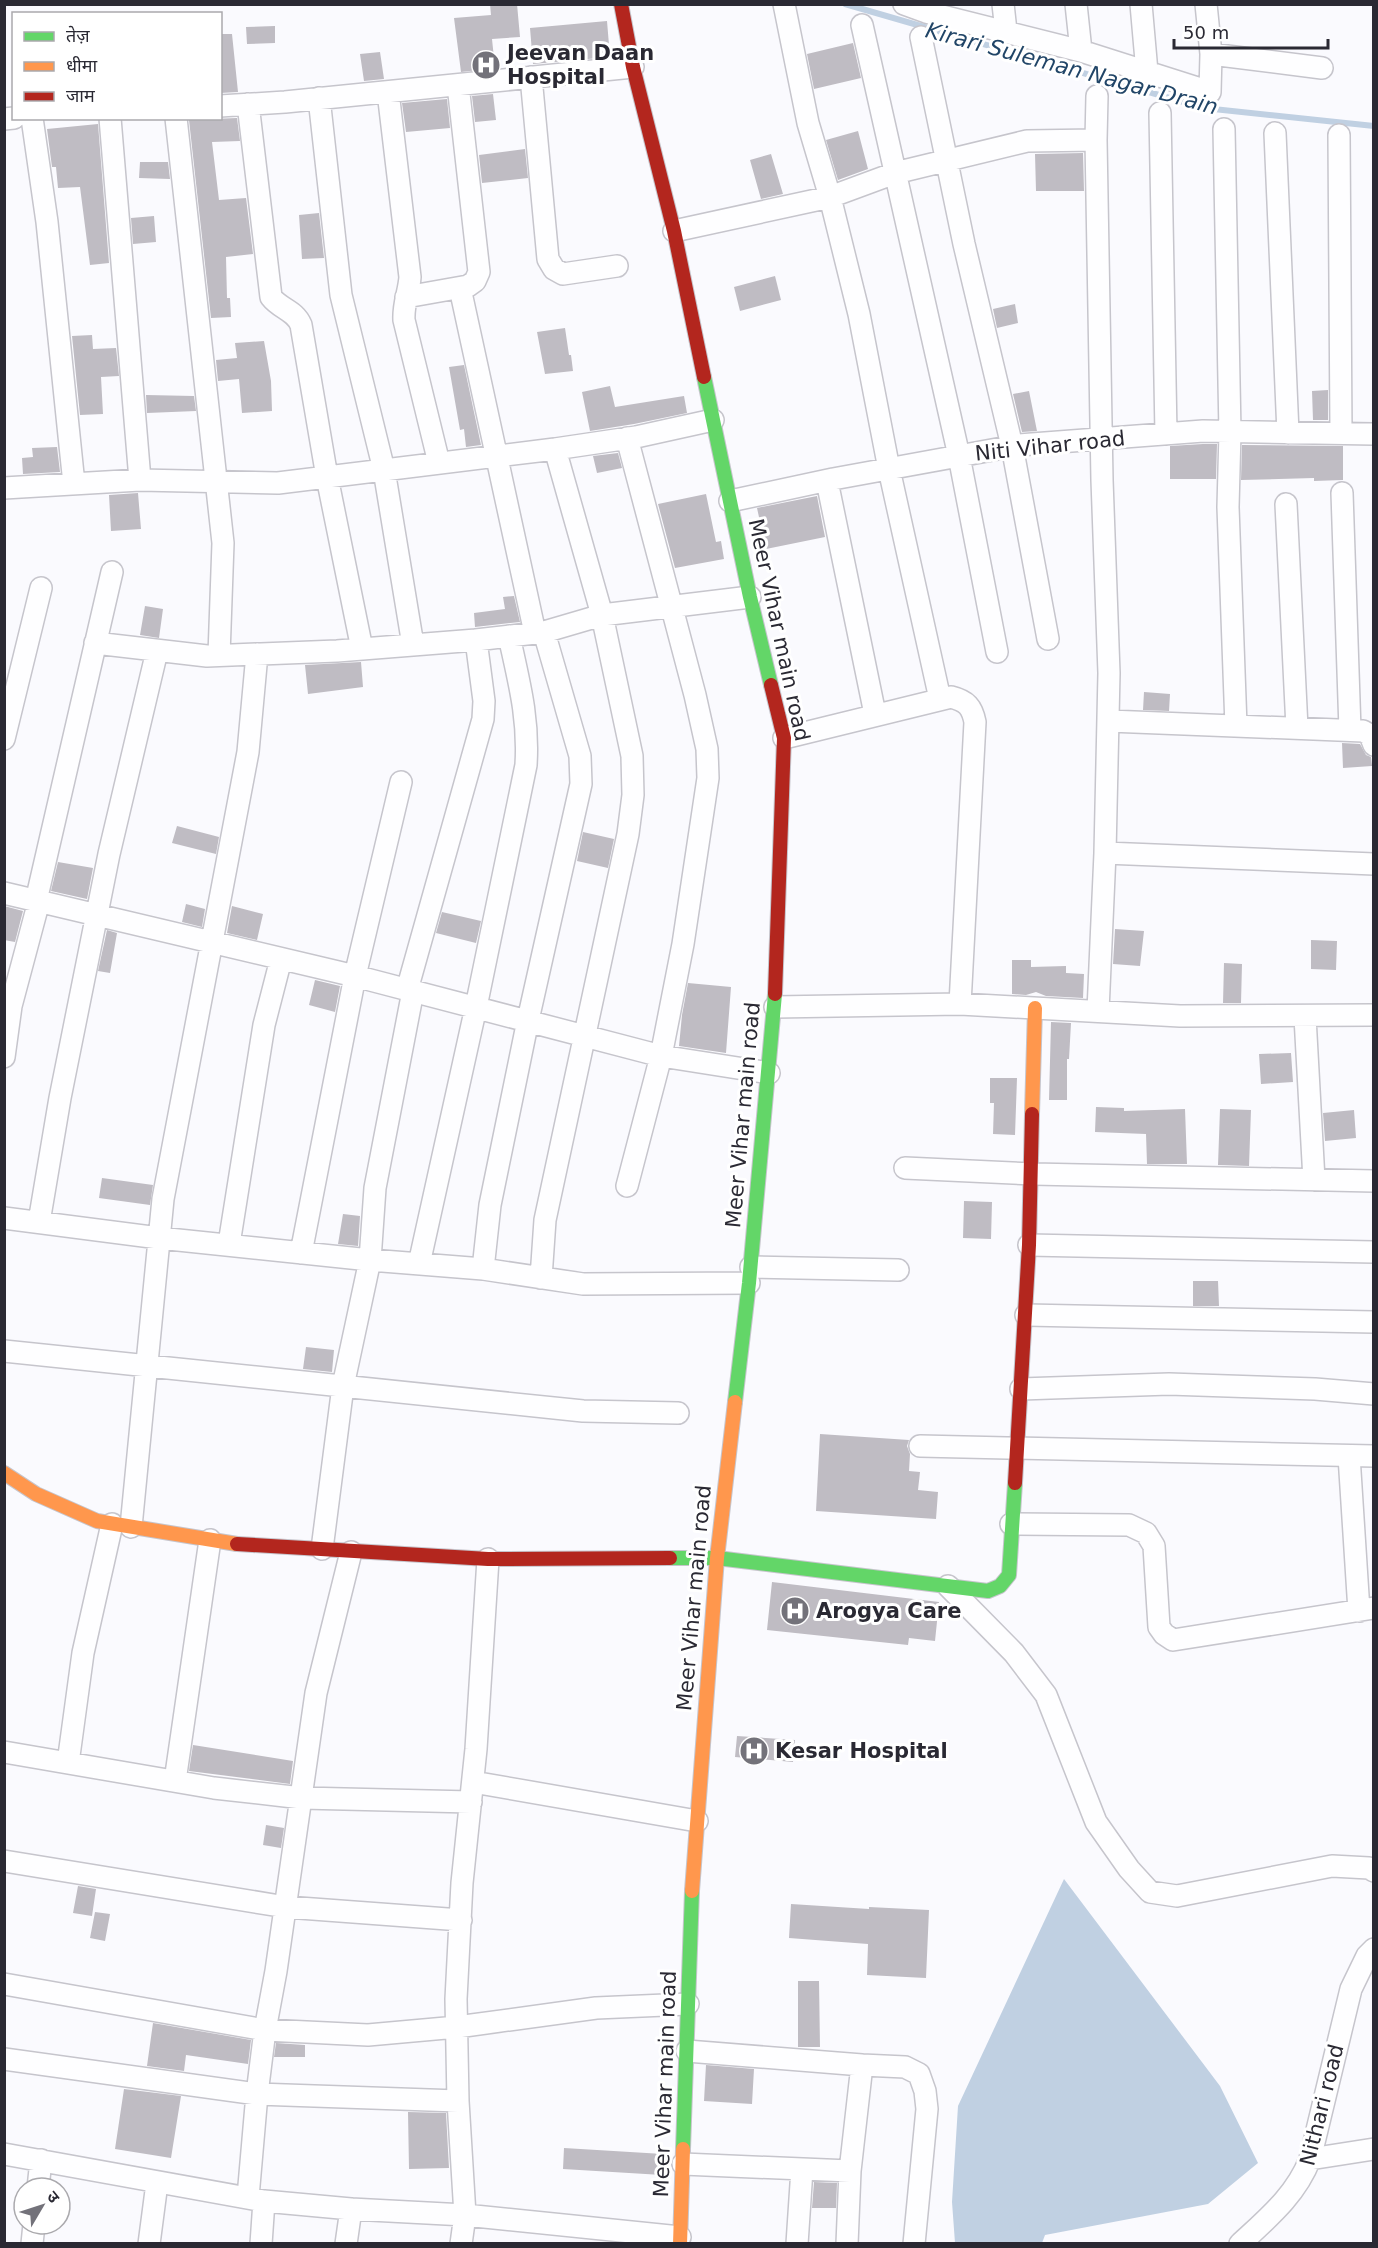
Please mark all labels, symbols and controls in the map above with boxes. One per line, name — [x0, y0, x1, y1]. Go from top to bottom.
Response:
legend — [12, 12, 222, 120]
scale bar — [1174, 12, 1328, 50]
water label: Kirari Suleman Nagar Drain — [923, 17, 1221, 120]
text: 50 m — [1183, 22, 1229, 43]
text: तेज़ — [66, 25, 90, 46]
place label: Jeevan Daan Hospital — [505, 41, 654, 89]
hospital icon: Jeevan Daan Hospital — [470, 49, 502, 81]
text: धीमा — [66, 55, 97, 76]
text: जाम — [66, 85, 96, 106]
street label: Niti Vihar road — [974, 426, 1126, 466]
street label: Meer Vihar main road — [744, 517, 814, 743]
street label: Meer Vihar main road — [721, 1001, 765, 1229]
street label: Meer Vihar main road — [672, 1484, 716, 1712]
hospital icon: Arogya Care — [779, 1595, 811, 1627]
place label: Arogya Care — [816, 1599, 961, 1623]
hospital icon: Kesar Hospital — [738, 1735, 770, 1767]
place label: Kesar Hospital — [775, 1739, 948, 1763]
street label: Meer Vihar main road — [649, 1970, 681, 2198]
street label: Nithari road — [1295, 2042, 1349, 2168]
north arrow — [12, 2176, 72, 2236]
text: उ — [43, 2187, 64, 2207]

